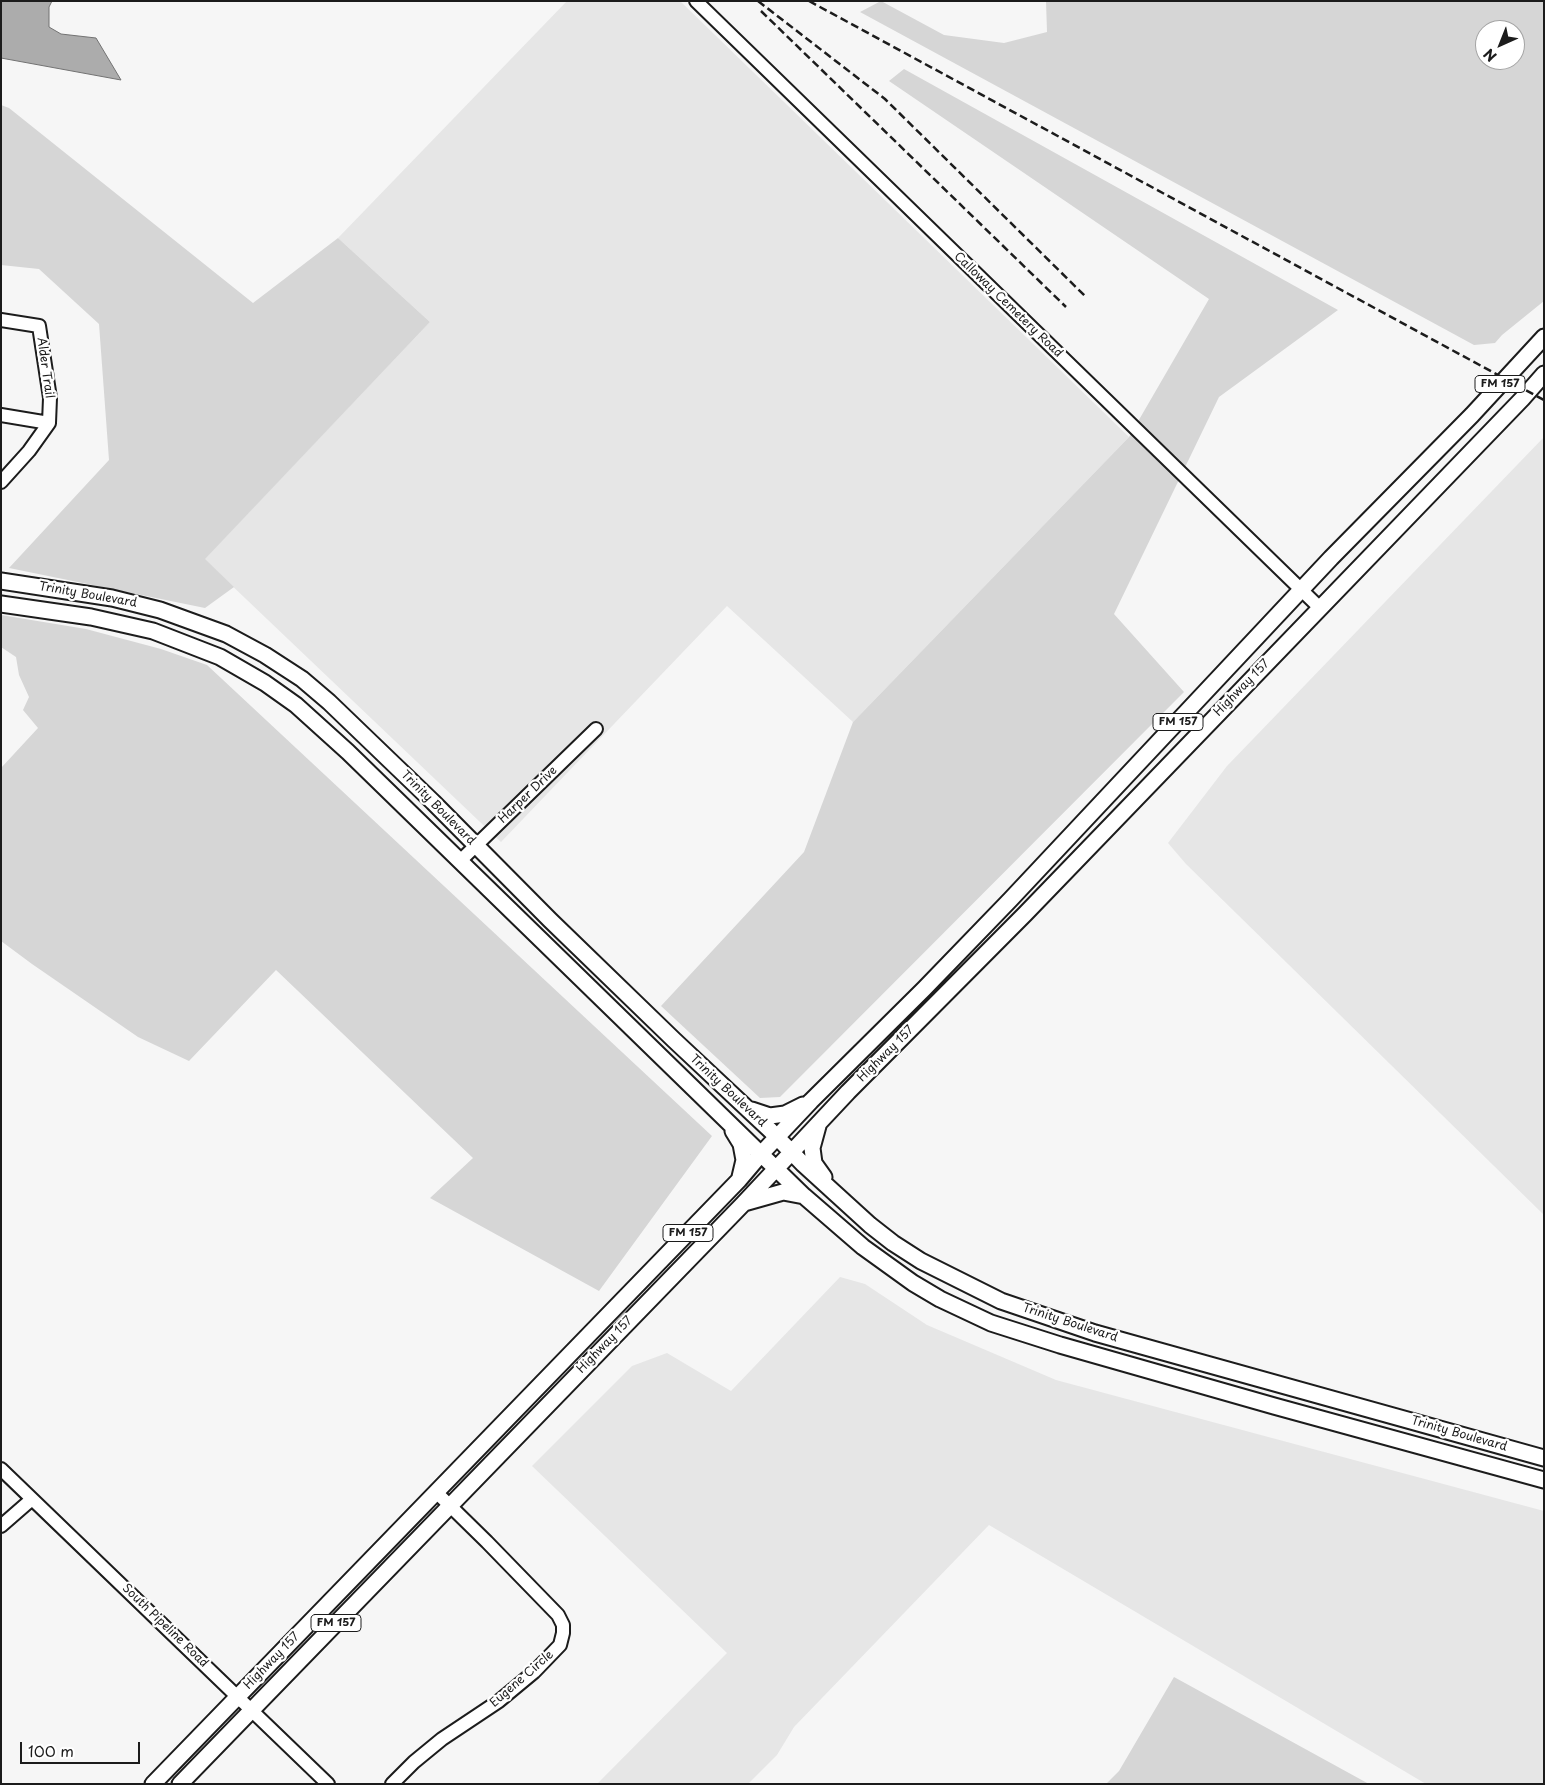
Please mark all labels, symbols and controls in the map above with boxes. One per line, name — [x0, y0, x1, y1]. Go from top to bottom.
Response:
north arrow — [1475, 20, 1525, 70]
text: N — [1479, 44, 1501, 67]
street label: Calloway Cemetery Road — [951, 249, 1065, 361]
street label: Alder Trail — [34, 337, 56, 399]
road number: FM 157 — [1475, 376, 1525, 392]
street label: Trinity Boulevard — [38, 579, 138, 611]
street label: Highway 157 — [1211, 657, 1273, 719]
road number: FM 157 — [1153, 714, 1203, 730]
street label: Harper Drive — [496, 763, 560, 827]
street label: Trinity Boulevard — [398, 768, 478, 848]
street label: Highway 157 — [855, 1023, 917, 1085]
street label: Trinity Boulevard — [687, 1052, 769, 1130]
road number: FM 157 — [663, 1224, 713, 1242]
street label: Trinity Boulevard — [1021, 1301, 1119, 1345]
street label: Highway 157 — [574, 1314, 636, 1376]
street label: Trinity Boulevard — [1409, 1413, 1509, 1455]
street label: South Pipeline Road — [119, 1581, 211, 1671]
road number: FM 157 — [311, 1615, 361, 1632]
street label: Highway 157 — [241, 1630, 303, 1692]
street label: Eugene Circle — [487, 1648, 557, 1710]
scale bar — [22, 1732, 142, 1764]
text: 100 m — [28, 1739, 74, 1762]

